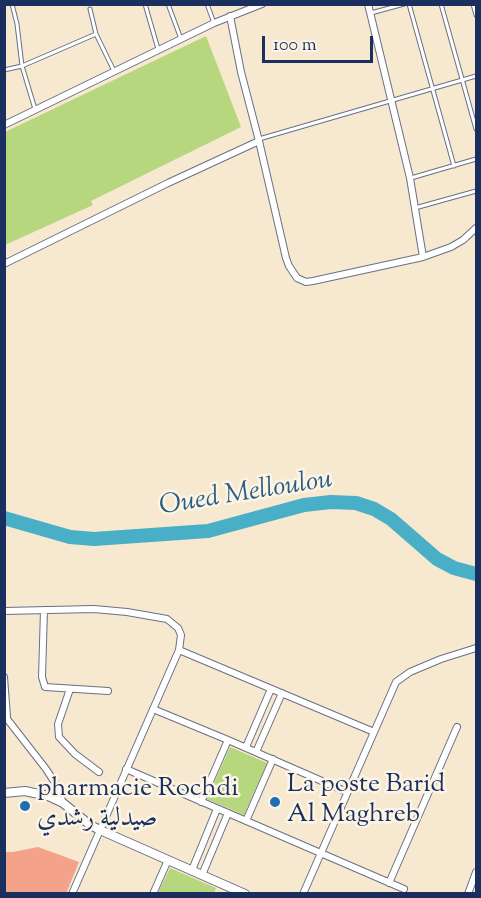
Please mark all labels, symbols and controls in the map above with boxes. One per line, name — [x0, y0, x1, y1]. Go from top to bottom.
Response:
scale bar — [265, 24, 376, 62]
text: 100 m — [273, 33, 317, 59]
water label: Oued Melloulou — [157, 465, 335, 525]
place label: La poste Barid Al Maghreb — [287, 771, 445, 832]
place label: pharmacie Rochdi صيدلية رشدي — [37, 775, 239, 837]
marker: La poste Barid Al Maghreb — [268, 795, 282, 809]
marker: pharmacie Rochdi صيدلية رشدي — [18, 799, 32, 813]

